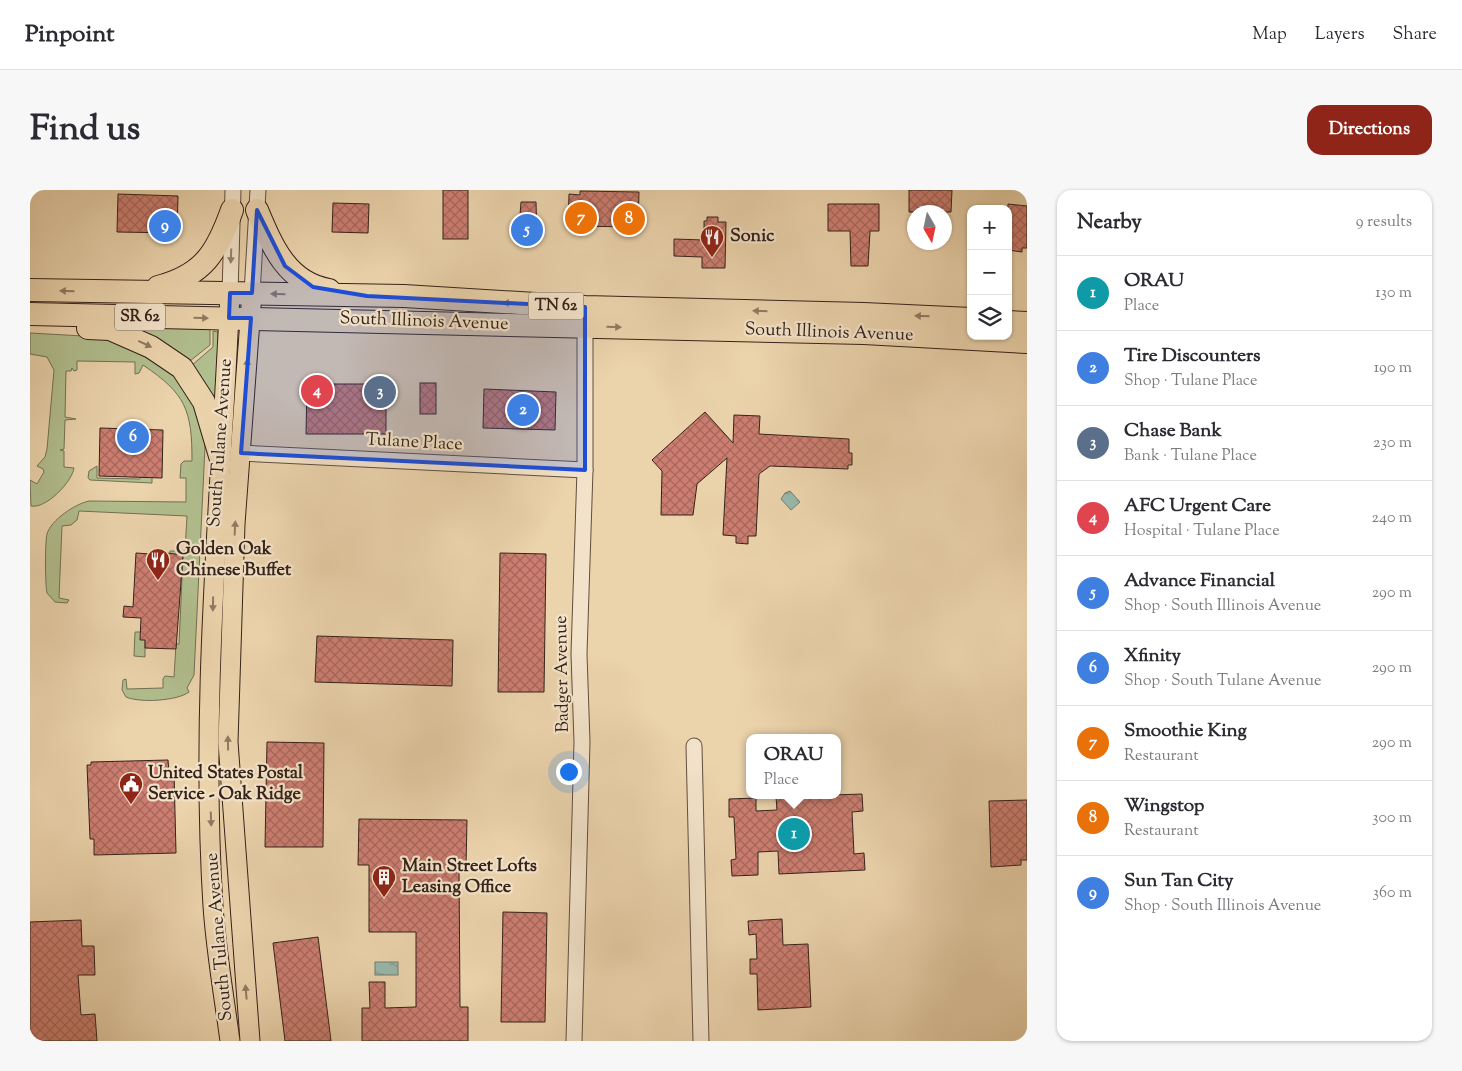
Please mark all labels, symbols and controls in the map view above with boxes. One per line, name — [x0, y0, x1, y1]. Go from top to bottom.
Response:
text: Pinpoint — [25, 18, 114, 52]
text: Map — [1252, 22, 1287, 48]
text: Layers — [1315, 22, 1365, 48]
text: Share — [1393, 22, 1437, 48]
text: Find us — [30, 105, 140, 156]
button: Directions — [1307, 105, 1432, 155]
pin: 7 — [565, 199, 597, 237]
pin: 8 — [613, 200, 645, 238]
north arrow — [907, 205, 952, 250]
map controls — [967, 205, 1012, 340]
button: + — [967, 205, 1012, 250]
pin: 9 — [149, 207, 181, 245]
text: Nearby — [1077, 208, 1142, 238]
pin: 5 — [511, 211, 543, 249]
text: 9 results — [1356, 211, 1412, 234]
restaurant icon: Sonic — [699, 224, 725, 258]
place label: Sonic — [730, 224, 775, 250]
one-way arrow — [227, 248, 235, 264]
button: − — [967, 250, 1012, 295]
text: ORAU — [1124, 268, 1184, 295]
text: 1 — [1090, 282, 1096, 305]
text: 130 m — [1375, 282, 1412, 305]
one-way arrow — [59, 287, 75, 295]
one-way arrow — [269, 290, 285, 298]
road number: TN 62 — [528, 292, 584, 320]
button: layers — [967, 295, 1012, 340]
text: Place — [1124, 295, 1159, 318]
one-way arrow — [502, 299, 518, 307]
road number: SR 62 — [115, 304, 165, 330]
street label: South Illinois Avenue — [339, 306, 509, 338]
one-way arrow — [751, 307, 767, 315]
one-way arrow — [914, 312, 930, 320]
one-way arrow — [193, 314, 209, 322]
street label: South Illinois Avenue — [744, 317, 914, 349]
one-way arrow — [606, 323, 622, 331]
one-way arrow — [138, 341, 152, 349]
text: Tire Discounters — [1124, 343, 1261, 370]
text: 2 — [1089, 357, 1097, 380]
text: 190 m — [1374, 357, 1412, 380]
street label: South Tulane Avenue — [202, 358, 240, 528]
one-way arrow — [243, 358, 251, 374]
text: Shop · Tulane Place — [1124, 370, 1257, 393]
pin: 4 — [301, 372, 333, 410]
pin: 3 — [364, 373, 396, 411]
pin: 2 — [507, 391, 539, 429]
pin: 6 — [117, 418, 149, 456]
text: Chase Bank — [1124, 418, 1222, 445]
street label: Tulane Place — [365, 427, 463, 459]
text: 3 — [1090, 432, 1096, 455]
text: 230 m — [1373, 432, 1412, 455]
text: Bank · Tulane Place — [1124, 445, 1257, 468]
text: AFC Urgent Care — [1124, 493, 1271, 520]
text: 4 — [1089, 507, 1097, 530]
text: 240 m — [1371, 507, 1412, 530]
one-way arrow — [231, 520, 239, 536]
text: Hospital · Tulane Place — [1124, 520, 1280, 543]
place label: Golden Oak Chinese Buffet — [176, 537, 292, 584]
restaurant icon: Golden Oak Chinese Buffet — [145, 547, 171, 581]
text: Advance Financial — [1124, 568, 1275, 595]
text: 5 — [1090, 582, 1096, 605]
text: 290 m — [1372, 582, 1412, 605]
text: Shop · South Illinois Avenue — [1124, 595, 1321, 618]
one-way arrow — [209, 596, 217, 612]
street label: Badger Avenue — [549, 615, 577, 733]
text: Xfinity — [1124, 643, 1181, 670]
text: 6 — [1089, 657, 1097, 680]
text: 290 m — [1372, 657, 1412, 680]
text: Shop · South Tulane Avenue — [1124, 670, 1321, 693]
text: Smoothie King — [1124, 718, 1247, 745]
text: 7 — [1089, 732, 1097, 755]
text: 290 m — [1372, 732, 1412, 755]
popup — [746, 734, 841, 799]
one-way arrow — [224, 735, 232, 751]
text: ORAU — [764, 742, 823, 769]
text: Restaurant — [1124, 745, 1199, 768]
your location — [556, 759, 582, 785]
place label: United States Postal Service - Oak Ridge — [148, 761, 304, 808]
text: Place — [764, 769, 799, 792]
public building icon: United States Postal Service - Oak Ridge — [118, 771, 144, 805]
text: Wingstop — [1124, 793, 1204, 820]
text: 8 — [1089, 807, 1097, 830]
text: 300 m — [1372, 807, 1412, 830]
one-way arrow — [207, 811, 215, 827]
pin: 1 — [778, 815, 810, 853]
text: Restaurant — [1124, 820, 1199, 843]
street label: South Tulane Avenue — [200, 852, 240, 1022]
place label: Main Street Lofts Leasing Office — [402, 854, 537, 901]
building icon: Main Street Lofts Leasing Office — [371, 864, 397, 898]
text: Sun Tan City — [1124, 868, 1234, 895]
text: 9 — [1089, 882, 1097, 905]
text: 360 m — [1373, 882, 1412, 905]
text: Shop · South Illinois Avenue — [1124, 895, 1321, 918]
one-way arrow — [242, 984, 250, 1000]

